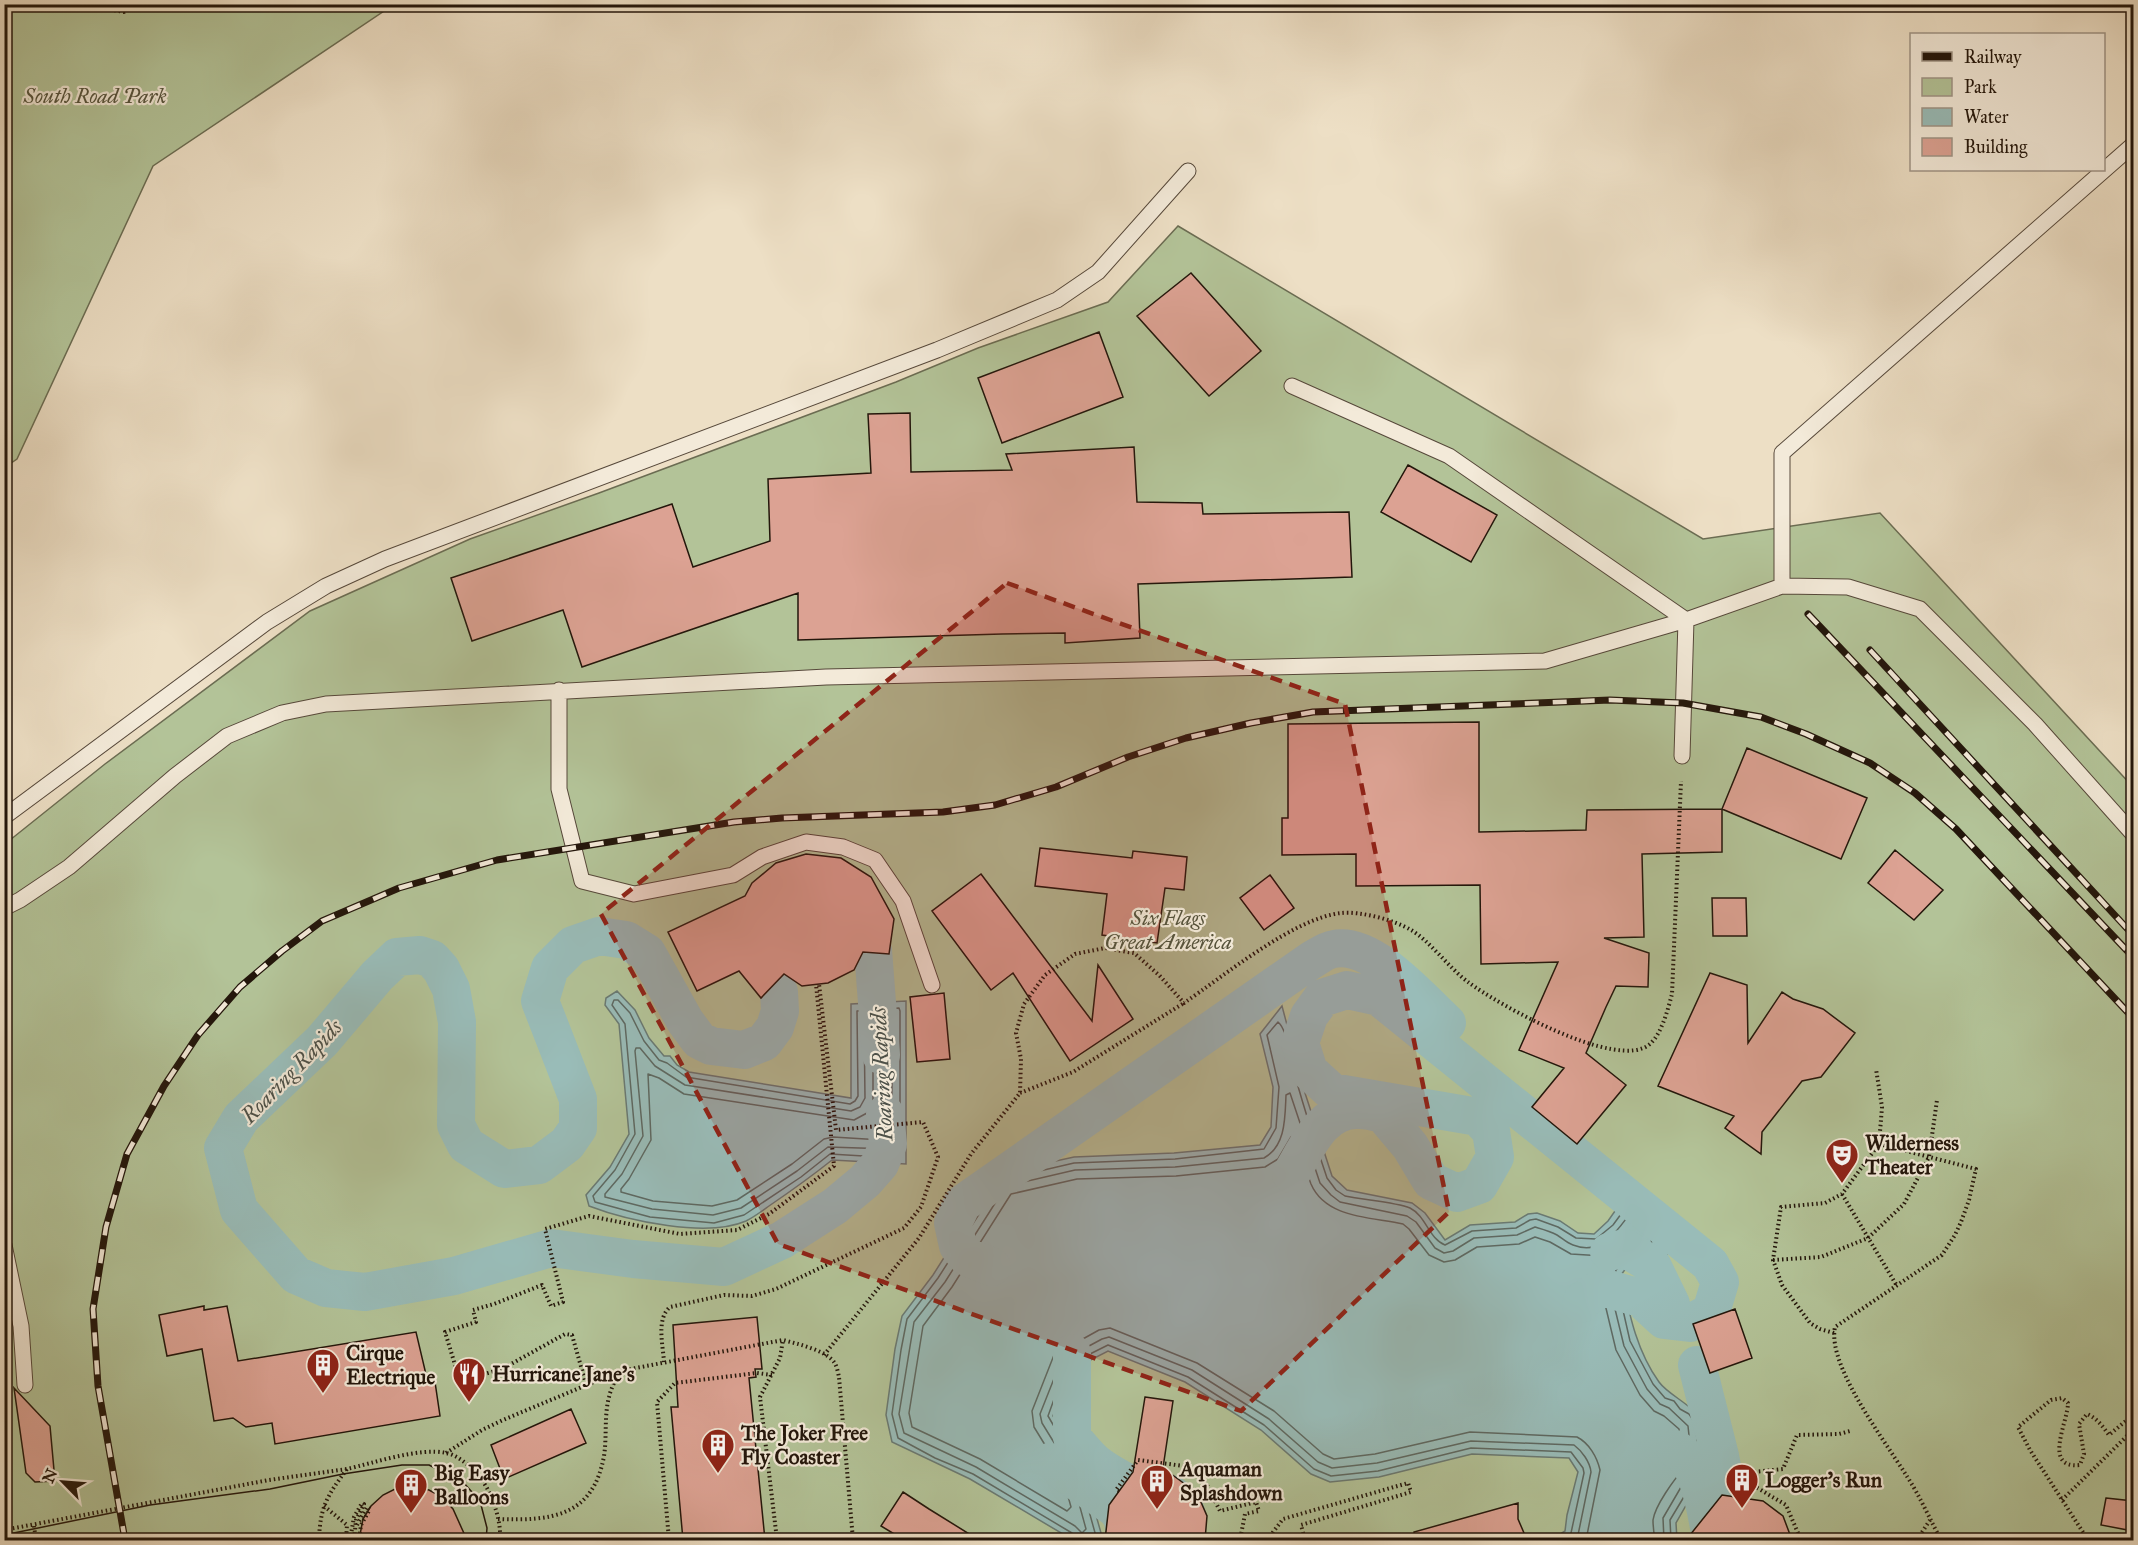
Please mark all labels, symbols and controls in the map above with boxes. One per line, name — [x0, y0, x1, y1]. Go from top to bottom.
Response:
legend — [1910, 33, 2105, 171]
text: Railway — [1964, 46, 2022, 68]
text: Park — [1964, 76, 1997, 98]
park label: South Road Park — [22, 83, 167, 109]
text: Water — [1964, 106, 2009, 128]
text: Building — [1964, 136, 2028, 159]
park label: Six Flags Great America — [1104, 905, 1232, 955]
water label: Roaring Rapids — [864, 1006, 899, 1143]
water label: Roaring Rapids — [234, 1013, 348, 1130]
place label: Wilderness Theater — [1864, 1130, 1959, 1180]
theatre icon: Wilderness Theater — [1824, 1137, 1860, 1184]
place label: Cirque Electrique — [346, 1340, 435, 1390]
building icon: Cirque Electrique — [305, 1347, 341, 1394]
restaurant icon: Hurricane Jane's — [451, 1356, 487, 1403]
place label: Hurricane Jane's — [492, 1361, 635, 1388]
place label: The Joker Free Fly Coaster — [740, 1420, 868, 1470]
building icon: The Joker Free Fly Coaster — [700, 1427, 736, 1474]
north arrow — [33, 1452, 93, 1512]
place label: Aquaman Splashdown — [1178, 1456, 1283, 1506]
place label: Big Easy Balloons — [434, 1460, 510, 1510]
building icon: Logger's Run — [1724, 1462, 1760, 1509]
building icon: Aquaman Splashdown — [1139, 1463, 1175, 1510]
text: N — [38, 1465, 62, 1486]
building icon: Big Easy Balloons — [393, 1467, 429, 1514]
place label: Logger's Run — [1765, 1467, 1883, 1493]

